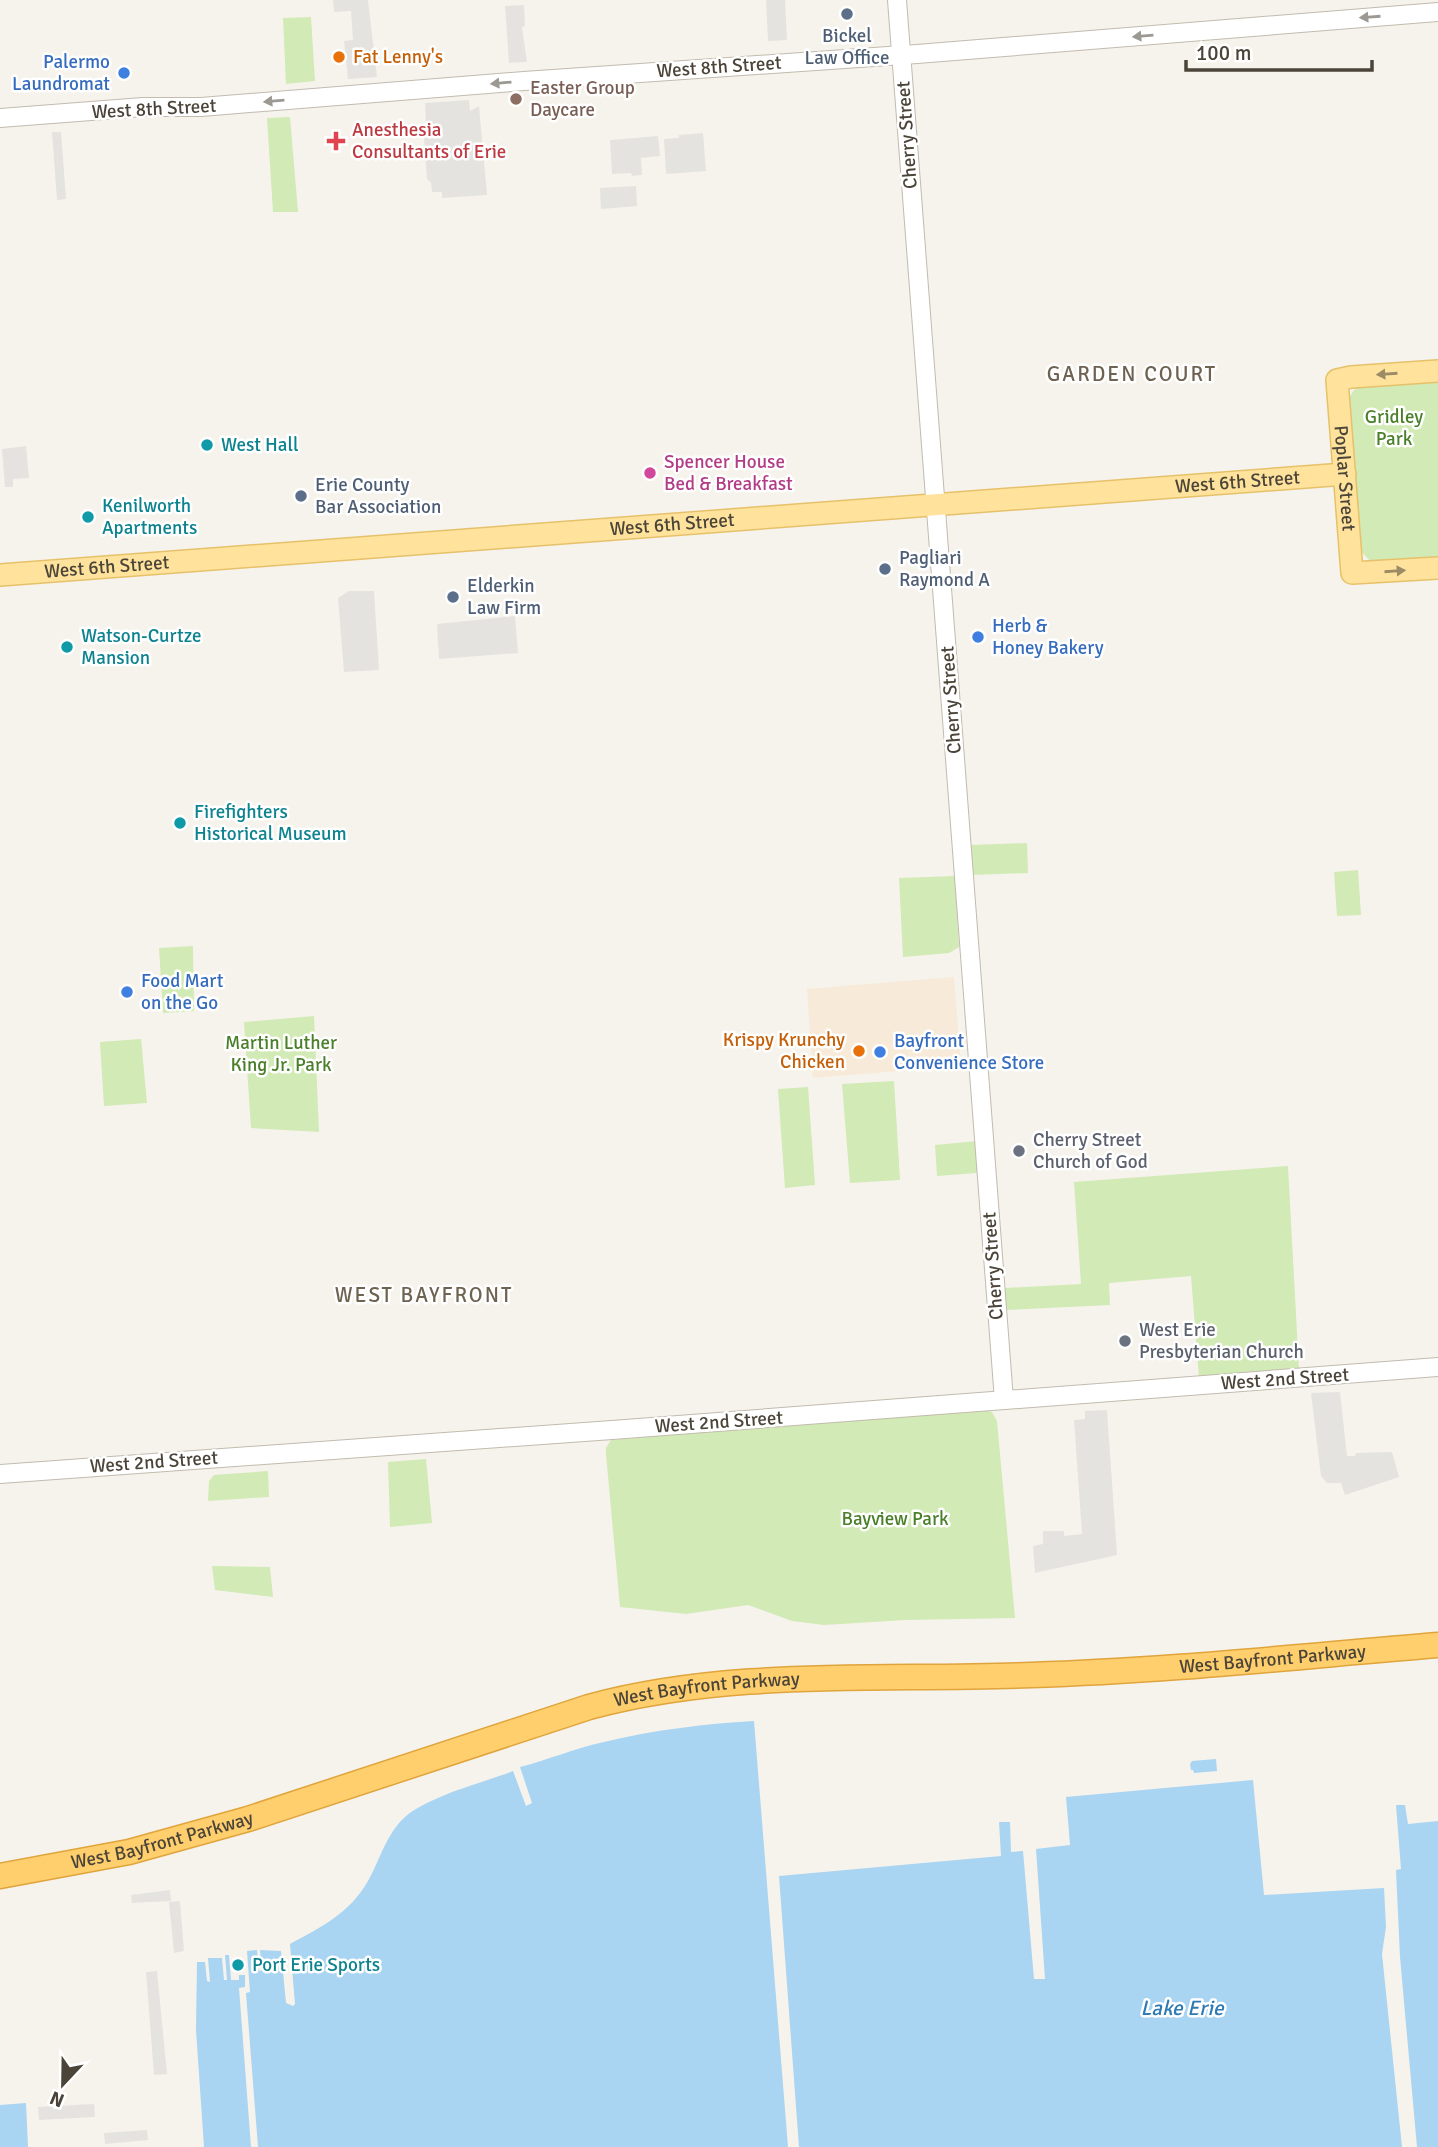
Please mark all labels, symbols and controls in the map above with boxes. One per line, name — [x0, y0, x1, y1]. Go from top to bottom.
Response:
marker: Bickel Law Office — [839, 6, 855, 22]
one-way arrow — [1359, 12, 1381, 23]
place label: Bickel Law Office — [805, 24, 889, 70]
scale bar — [1186, 28, 1372, 72]
one-way arrow — [1132, 31, 1154, 42]
text: 100 m — [1196, 40, 1251, 66]
place label: Fat Lenny's — [353, 45, 443, 69]
marker: Fat Lenny's — [331, 49, 347, 65]
place label: Palermo Laundromat — [12, 50, 110, 96]
street label: West 8th Street — [656, 51, 783, 83]
marker: Palermo Laundromat — [116, 65, 132, 81]
place label: Easter Group Daycare — [530, 76, 635, 122]
one-way arrow — [490, 78, 512, 89]
street label: Cherry Street — [891, 80, 923, 190]
marker: Easter Group Daycare — [508, 91, 524, 107]
street label: West 8th Street — [91, 94, 217, 124]
one-way arrow — [263, 96, 285, 107]
place label: Anesthesia Consultants of Erie — [352, 118, 506, 164]
marker: Anesthesia Consultants of Erie — [326, 131, 346, 151]
district label: GARDEN COURT — [1047, 361, 1217, 387]
one-way arrow — [1376, 369, 1398, 380]
park label: Gridley Park — [1365, 405, 1423, 451]
street label: Poplar Street — [1329, 424, 1361, 532]
place label: West Hall — [221, 433, 298, 457]
marker: West Hall — [199, 437, 215, 453]
place label: Spencer House Bed & Breakfast — [664, 450, 793, 496]
marker: Spencer House Bed & Breakfast — [642, 465, 658, 481]
street label: West 6th Street — [1174, 465, 1301, 499]
place label: Erie County Bar Association — [315, 473, 441, 519]
marker: Erie County Bar Association — [293, 488, 309, 504]
place label: Kenilworth Apartments — [102, 494, 197, 540]
street label: West 6th Street — [609, 508, 736, 541]
marker: Kenilworth Apartments — [80, 509, 96, 525]
place label: Pagliari Raymond A — [899, 546, 990, 592]
street label: West 6th Street — [43, 550, 170, 584]
marker: Pagliari Raymond A — [877, 561, 893, 577]
one-way arrow — [1384, 565, 1406, 576]
place label: Elderkin Law Firm — [467, 574, 541, 620]
marker: Elderkin Law Firm — [445, 589, 461, 605]
place label: Herb & Honey Bakery — [992, 614, 1104, 660]
place label: Watson-Curtze Mansion — [81, 624, 202, 670]
marker: Herb & Honey Bakery — [970, 629, 986, 645]
marker: Watson-Curtze Mansion — [59, 639, 75, 655]
street label: Cherry Street — [935, 645, 967, 755]
place label: Firefighters Historical Museum — [194, 800, 347, 846]
marker: Firefighters Historical Museum — [172, 815, 188, 831]
place label: Food Mart on the Go — [141, 969, 224, 1015]
marker: Food Mart on the Go — [119, 984, 135, 1000]
place label: Krispy Krunchy Chicken — [723, 1028, 845, 1074]
place label: Bayfront Convenience Store — [894, 1029, 1044, 1075]
park label: Martin Luther King Jr. Park — [225, 1031, 337, 1077]
marker: Krispy Krunchy Chicken — [851, 1043, 867, 1059]
marker: Bayfront Convenience Store — [872, 1044, 888, 1060]
place label: Cherry Street Church of God — [1033, 1128, 1148, 1174]
marker: Cherry Street Church of God — [1011, 1143, 1027, 1159]
street label: Cherry Street — [977, 1211, 1009, 1321]
district label: WEST BAYFRONT — [335, 1282, 513, 1308]
place label: West Erie Presbyterian Church — [1139, 1318, 1304, 1364]
marker: West Erie Presbyterian Church — [1117, 1333, 1133, 1349]
street label: West 2nd Street — [1220, 1363, 1350, 1395]
street label: West 2nd Street — [654, 1406, 784, 1438]
street label: West 2nd Street — [89, 1446, 219, 1478]
park label: Bayview Park — [841, 1507, 949, 1531]
street label: West Bayfront Parkway — [1178, 1639, 1367, 1679]
street label: West Bayfront Parkway — [612, 1667, 800, 1712]
street label: West Bayfront Parkway — [69, 1806, 256, 1875]
place label: Port Erie Sports — [252, 1953, 380, 1977]
marker: Port Erie Sports — [230, 1957, 246, 1973]
water label: Lake Erie — [1141, 1995, 1225, 2021]
north arrow — [28, 2049, 98, 2119]
text: N — [46, 2085, 68, 2112]

